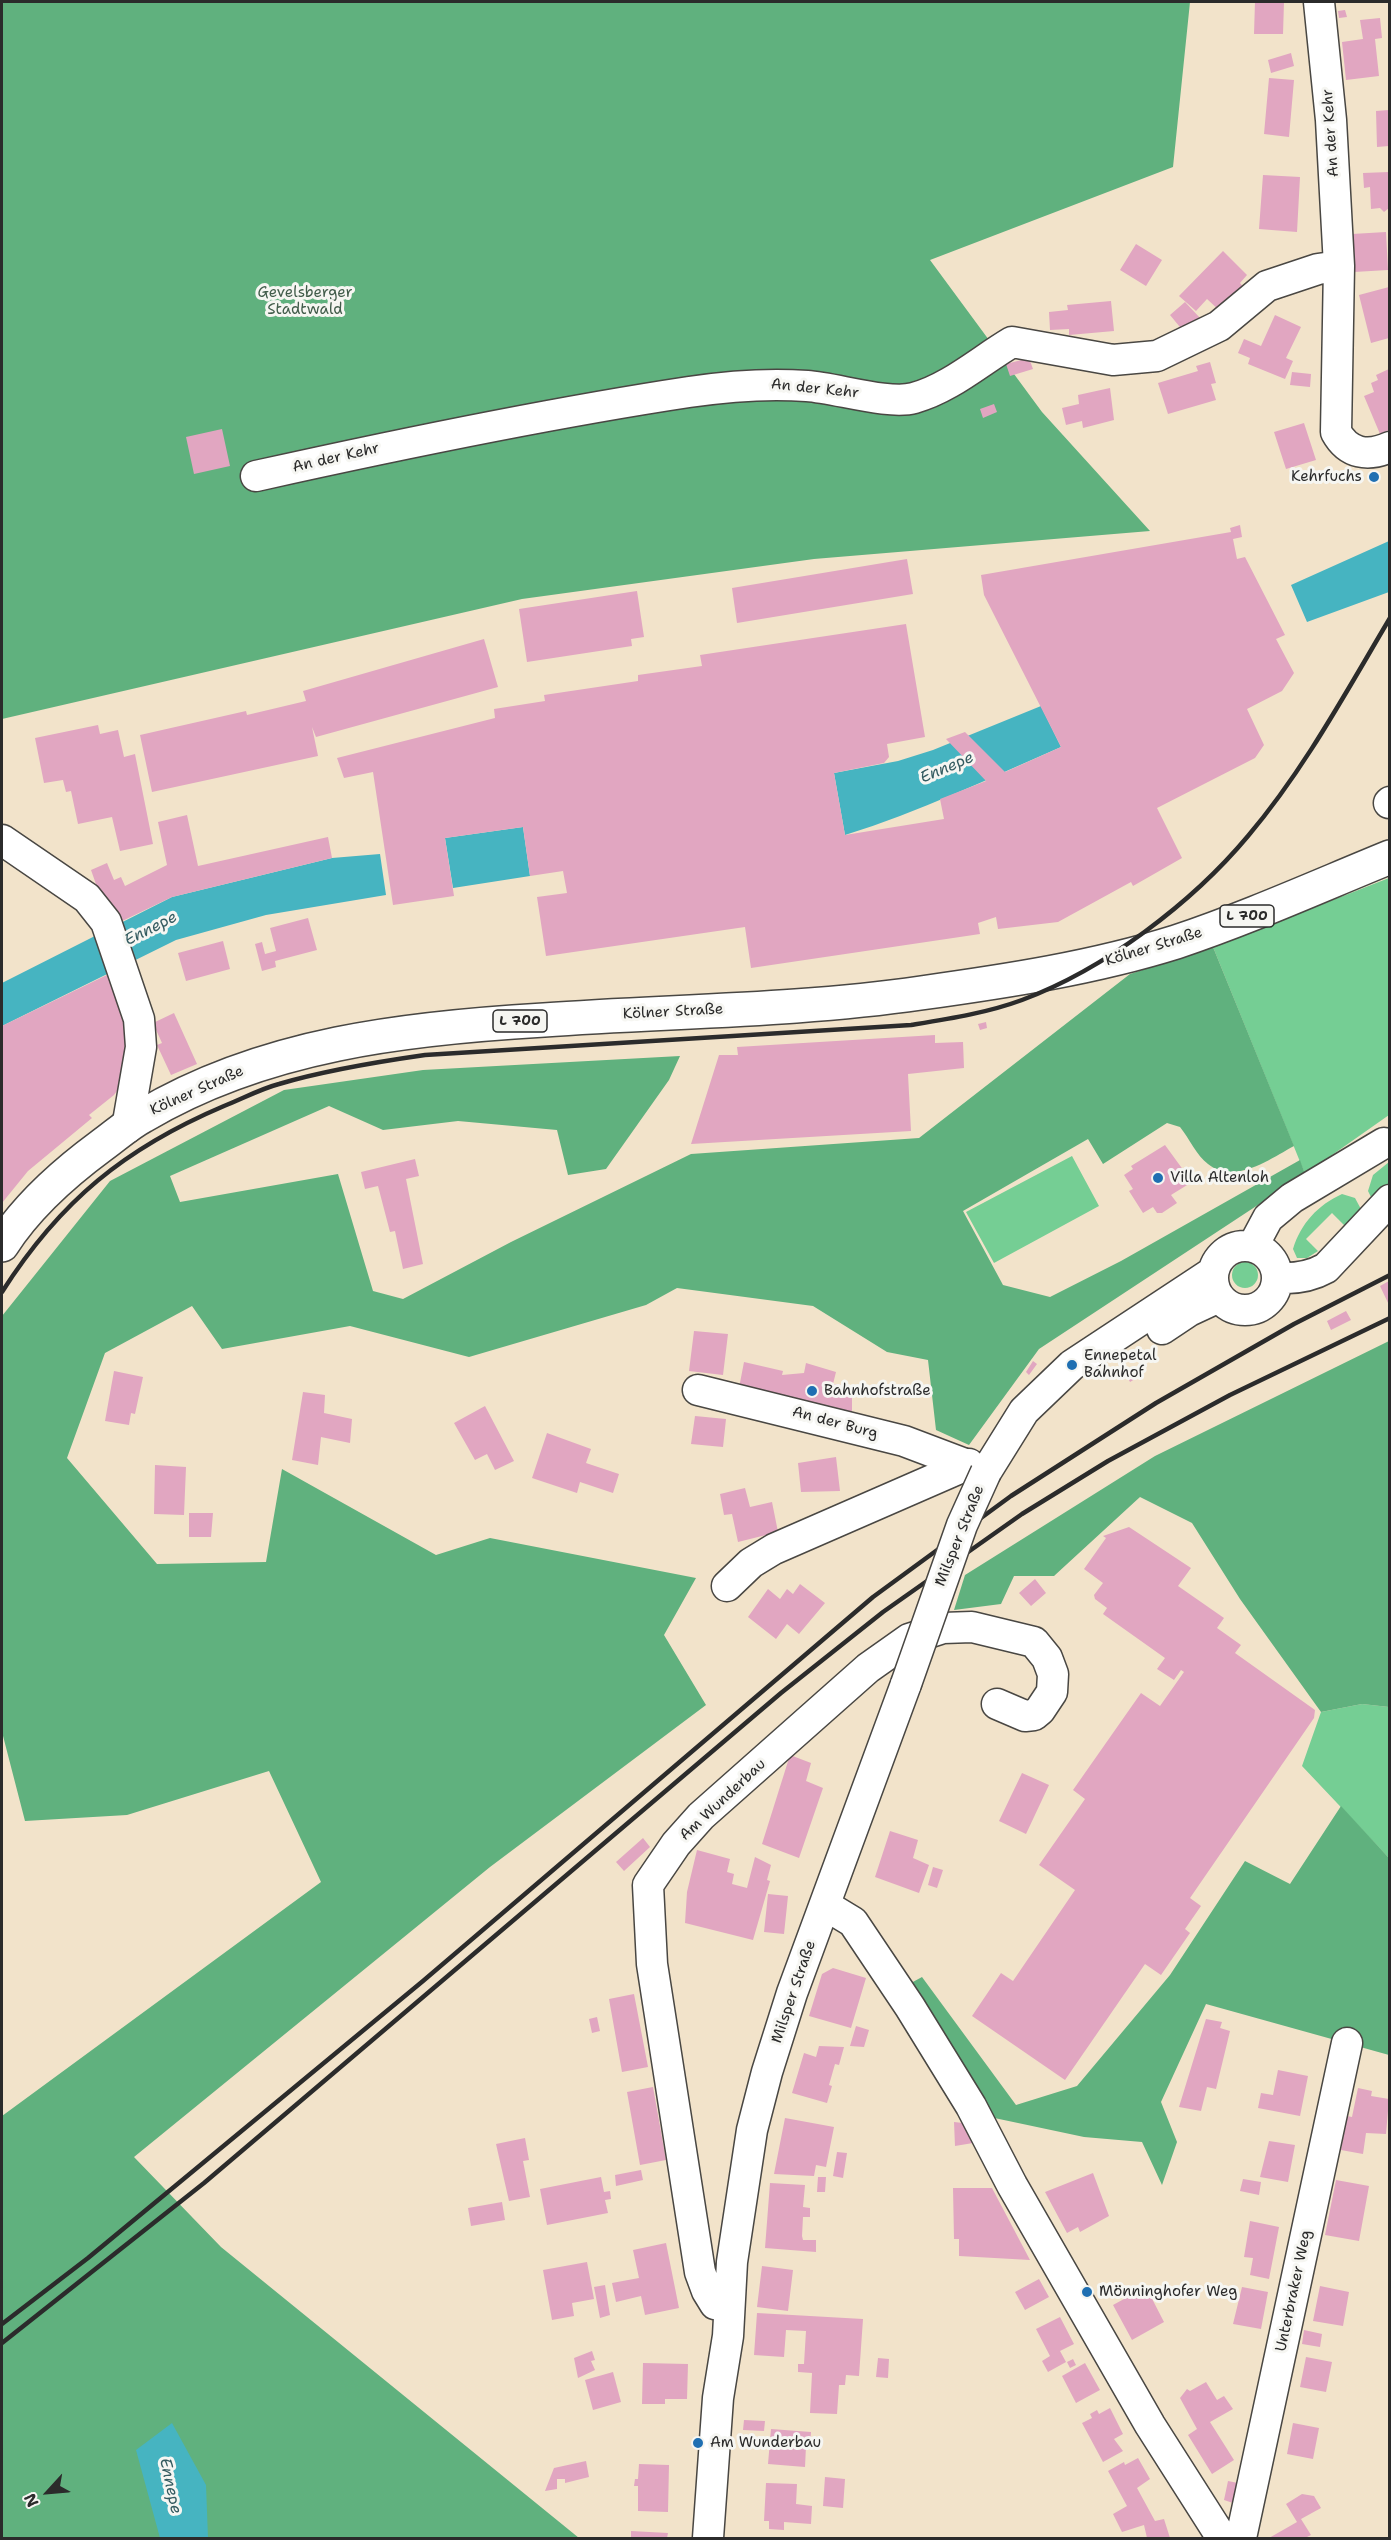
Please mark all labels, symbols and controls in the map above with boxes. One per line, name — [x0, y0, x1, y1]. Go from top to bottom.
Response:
street label: An der Kehr — [1319, 88, 1343, 178]
park label: Gevelsberger Stadtwald — [257, 284, 353, 319]
street label: An der Kehr — [770, 375, 860, 403]
street label: An der Kehr — [291, 439, 381, 477]
place label: Kehrfuchs — [1291, 468, 1362, 486]
marker: Kehrfuchs — [1367, 470, 1381, 484]
water label: Ennepe — [917, 748, 977, 788]
road number: L 700 — [1220, 905, 1274, 927]
water label: Ennepe — [121, 908, 181, 950]
street label: Kölner Straße — [1103, 924, 1205, 970]
street label: Kölner Straße — [622, 1000, 724, 1024]
road number: L 700 — [493, 1010, 547, 1032]
street label: Kölner Straße — [147, 1062, 247, 1120]
place label: Villa Altenloh — [1170, 1169, 1269, 1187]
marker: Villa Altenloh — [1151, 1171, 1165, 1185]
place label: Ennepetal Bahnhof — [1084, 1347, 1156, 1382]
marker: Ennepetal Bahnhof — [1065, 1358, 1079, 1372]
place label: Bahnhofstraße — [824, 1382, 931, 1400]
marker: Bahnhofstraße — [805, 1384, 819, 1398]
street label: An der Burg — [790, 1403, 880, 1443]
street label: Milsper Straße — [932, 1483, 988, 1589]
street label: Am Wunderbau — [676, 1755, 770, 1845]
street label: Milsper Straße — [768, 1938, 820, 2046]
street label: Unterbraker Weg — [1272, 2229, 1316, 2353]
place label: Mönninghofer Weg — [1099, 2283, 1237, 2301]
marker: Mönninghofer Weg — [1080, 2285, 1094, 2299]
place label: Am Wunderbau — [710, 2434, 821, 2452]
marker: Am Wunderbau — [691, 2436, 705, 2450]
water label: Ennepe — [155, 2456, 185, 2516]
north arrow — [18, 2462, 78, 2522]
text: N — [19, 2490, 44, 2510]

